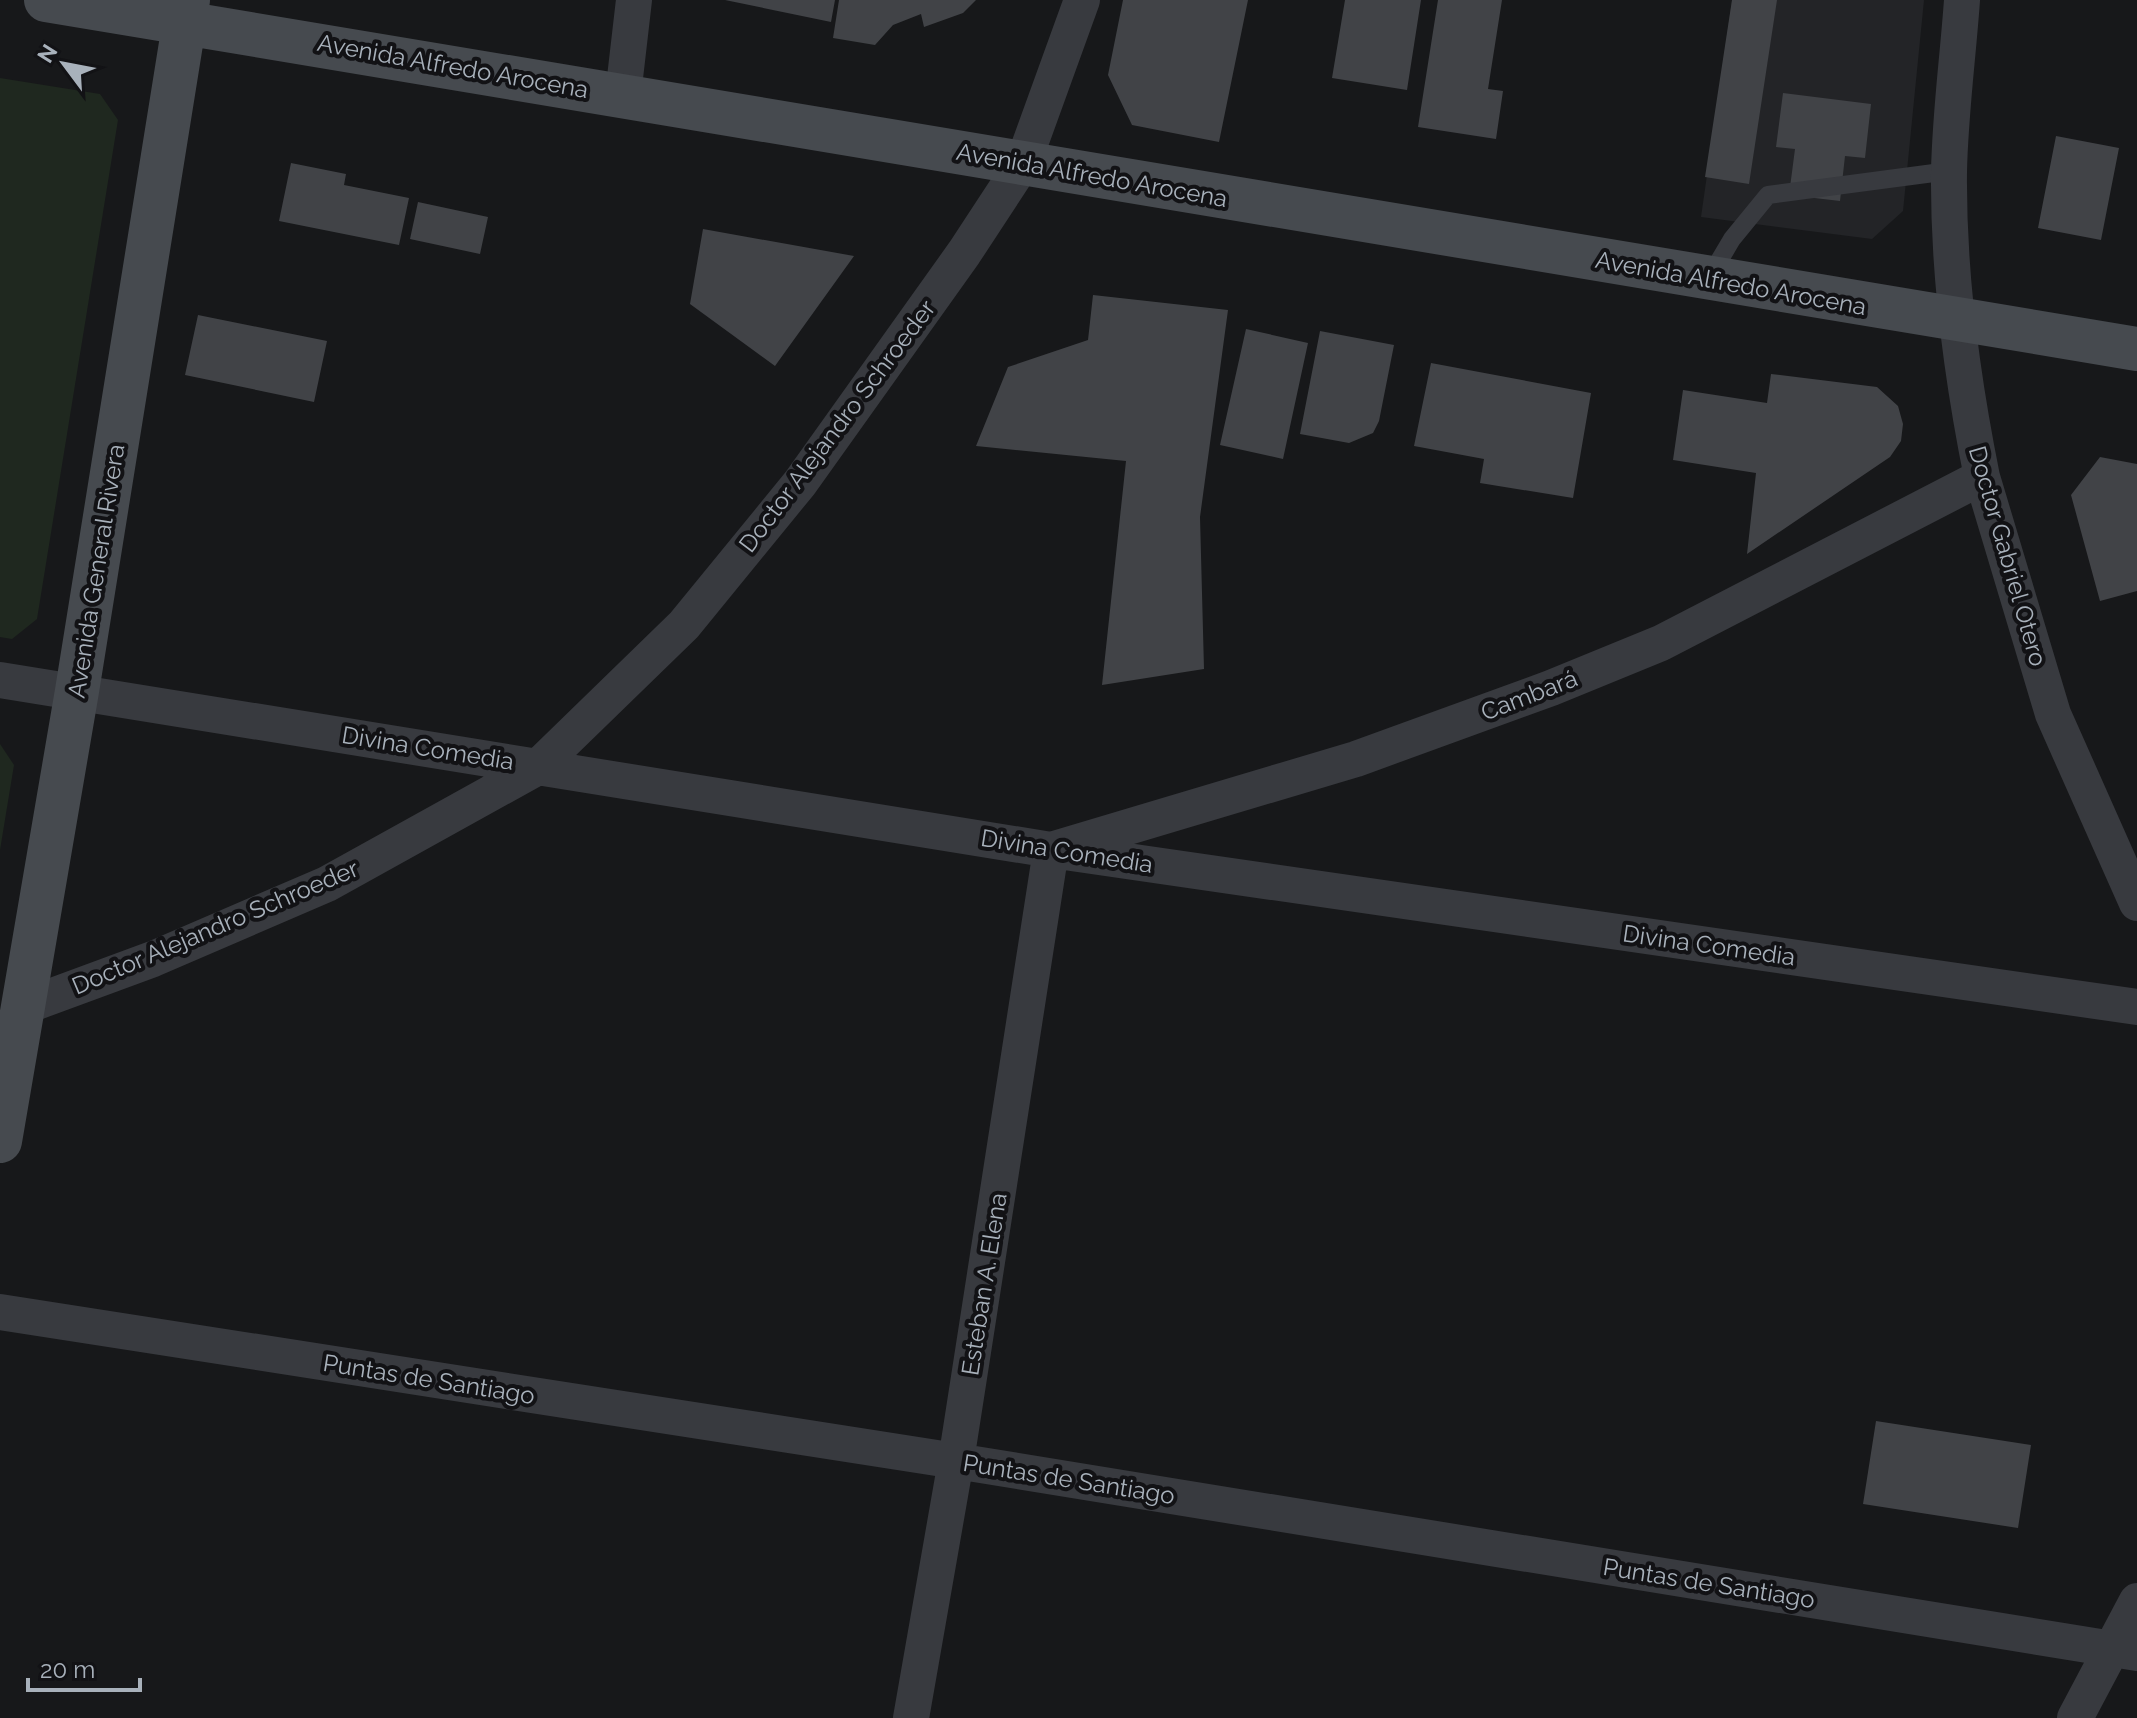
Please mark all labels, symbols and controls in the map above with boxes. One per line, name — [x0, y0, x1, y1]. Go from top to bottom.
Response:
north arrow — [24, 24, 104, 104]
street label: Avenida Alfredo Arocena — [315, 28, 591, 104]
text: N — [32, 39, 63, 67]
street label: Avenida Alfredo Arocena — [954, 137, 1230, 213]
street label: Avenida Alfredo Arocena — [1593, 245, 1869, 321]
street label: Doctor Alejandro Schroeder — [733, 294, 942, 558]
street label: Avenida General Rivera — [62, 442, 130, 700]
street label: Doctor Gabriel Otero — [1963, 443, 2053, 669]
street label: Cambará — [1477, 663, 1581, 727]
street label: Divina Comedia — [340, 720, 516, 776]
street label: Divina Comedia — [979, 823, 1155, 879]
street label: Doctor Alejandro Schroeder — [67, 853, 363, 1001]
street label: Divina Comedia — [1621, 919, 1797, 971]
street label: Esteban A. Elena — [955, 1191, 1013, 1377]
street label: Puntas de Santiago — [321, 1348, 537, 1410]
street label: Puntas de Santiago — [961, 1448, 1177, 1510]
street label: Puntas de Santiago — [1601, 1552, 1817, 1614]
scale bar — [28, 1642, 140, 1692]
text: 20 m — [40, 1655, 95, 1684]

